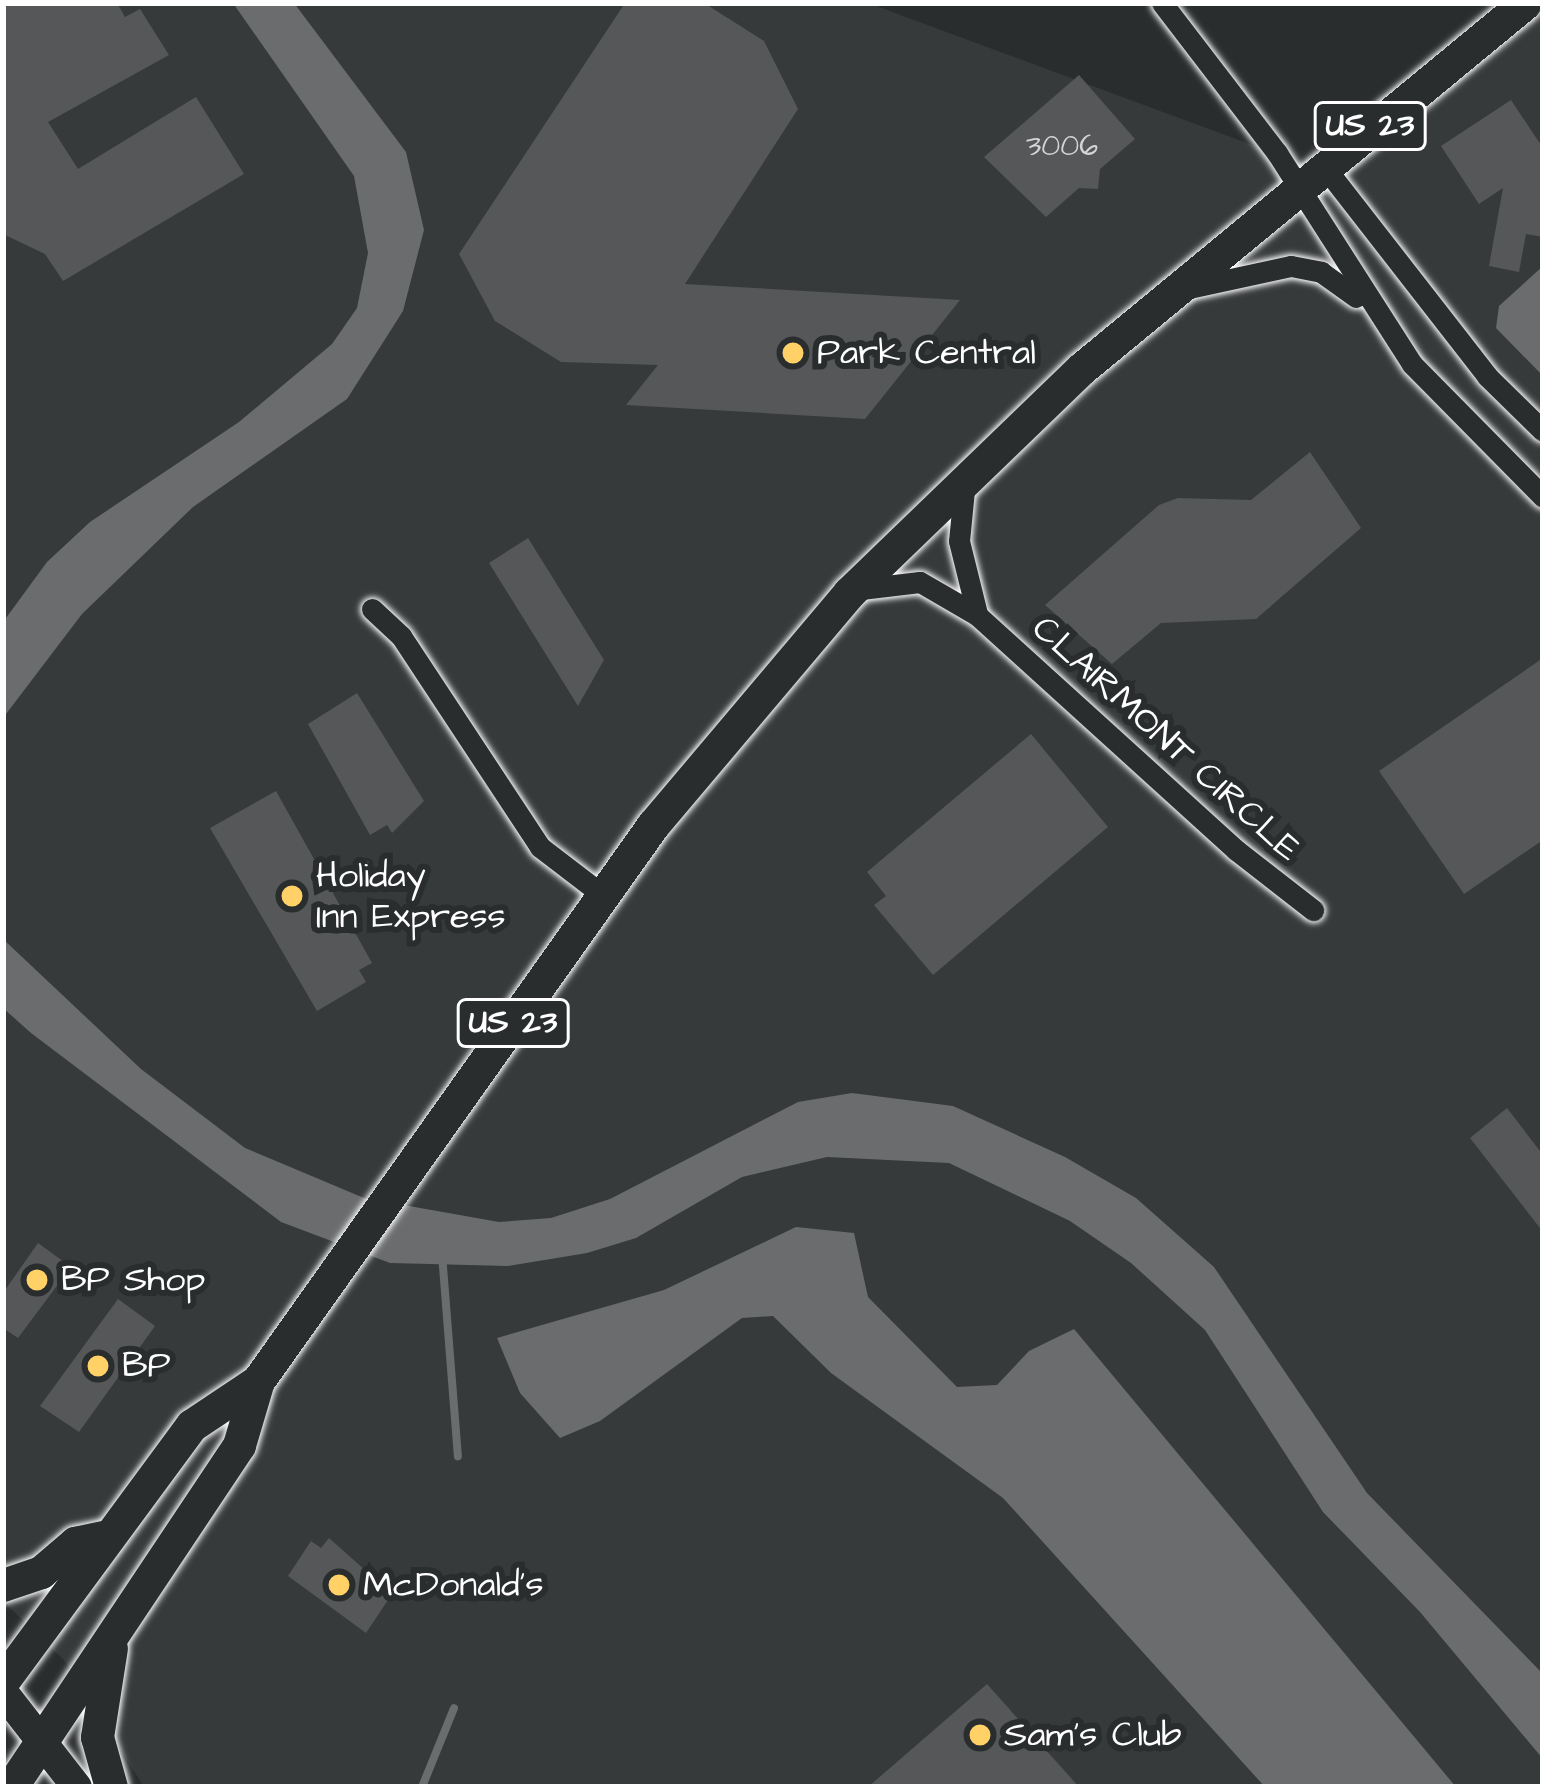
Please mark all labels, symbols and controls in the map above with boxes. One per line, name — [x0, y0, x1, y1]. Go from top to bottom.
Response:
road number: US 23 — [1313, 99, 1427, 153]
house number: 3006 — [1026, 128, 1098, 164]
place label: Park Central — [817, 331, 1036, 375]
marker: Park Central — [780, 340, 806, 366]
street label: CLAIRMONT CIRCLE — [1023, 607, 1309, 871]
place label: Holiday Inn Express — [316, 853, 506, 938]
marker: Holiday Inn Express — [279, 883, 305, 909]
road number: US 23 — [456, 996, 570, 1050]
place label: BP Shop — [61, 1258, 205, 1302]
marker: BP Shop — [24, 1267, 50, 1293]
place label: BP — [122, 1344, 171, 1388]
marker: BP — [85, 1353, 111, 1379]
place label: McDonald's — [363, 1563, 543, 1607]
marker: McDonald's — [326, 1572, 352, 1598]
place label: Sam's Club — [1004, 1713, 1181, 1757]
marker: Sam's Club — [967, 1722, 993, 1748]

